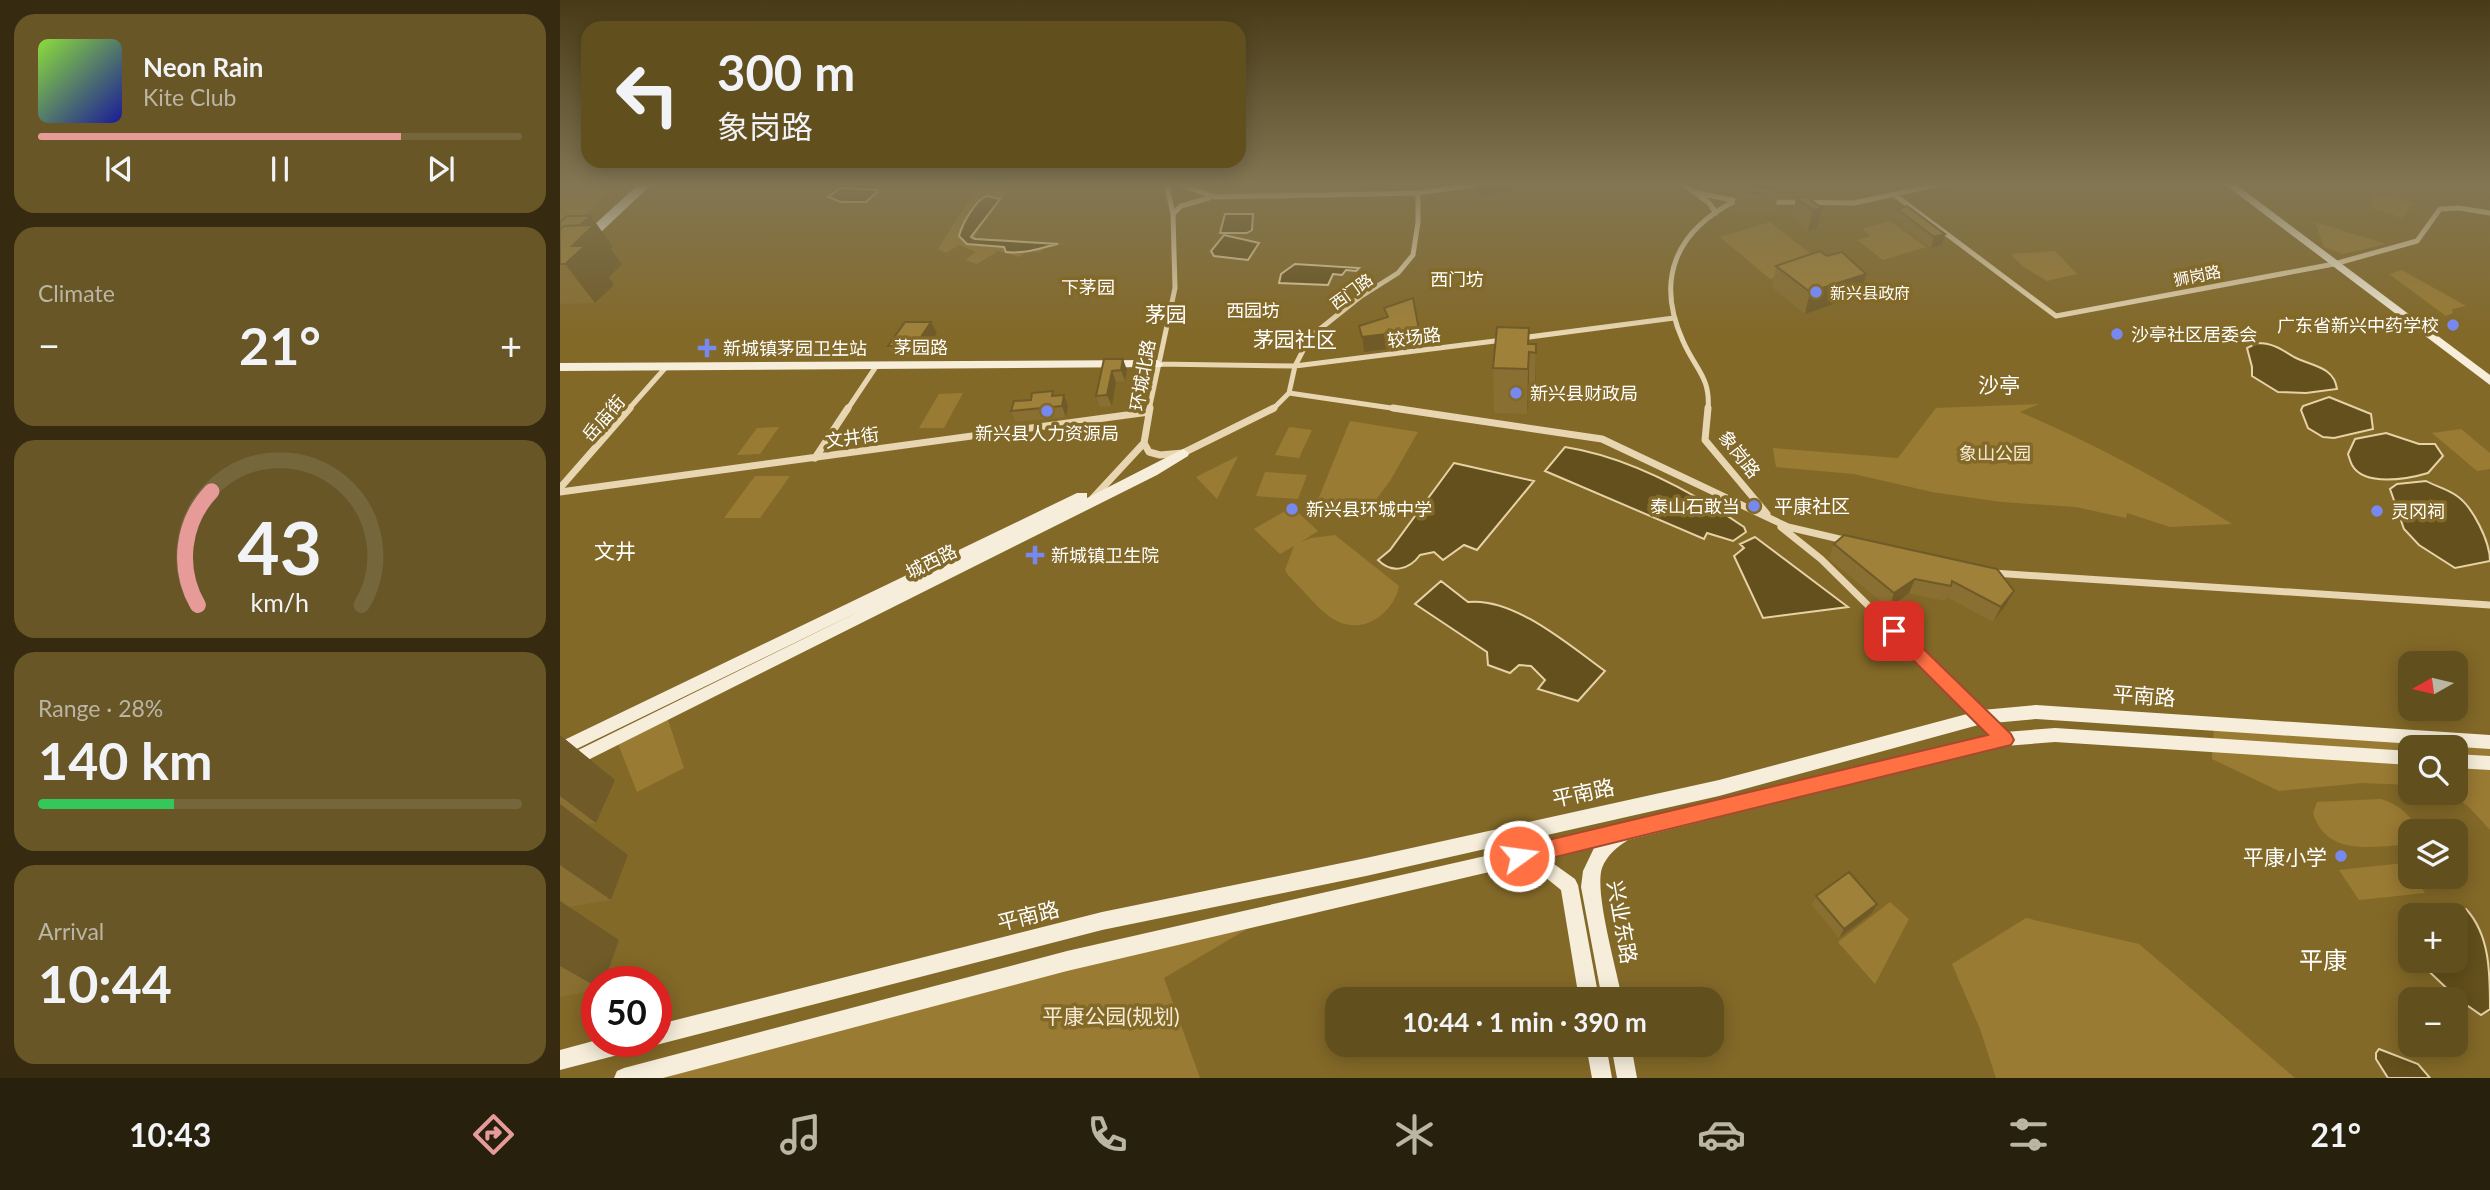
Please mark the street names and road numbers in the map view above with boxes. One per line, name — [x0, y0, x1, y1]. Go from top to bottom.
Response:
street label: 狮岗路 — [2172, 261, 2222, 289]
street label: 西门路 — [1326, 269, 1376, 313]
street label: 较场路 — [1386, 323, 1442, 351]
street label: 茅园路 — [894, 336, 948, 358]
street label: 环城北路 — [1125, 338, 1159, 412]
street label: 岳庙街 — [577, 390, 629, 446]
street label: 文井街 — [824, 422, 880, 452]
street label: 象岗路 — [1715, 426, 1765, 482]
street label: 城西路 — [902, 539, 960, 583]
street label: 平南路 — [2112, 680, 2176, 710]
street label: 平南路 — [1550, 773, 1616, 811]
street label: 兴业东路 — [1603, 878, 1643, 966]
street label: 平南路 — [994, 895, 1062, 935]

